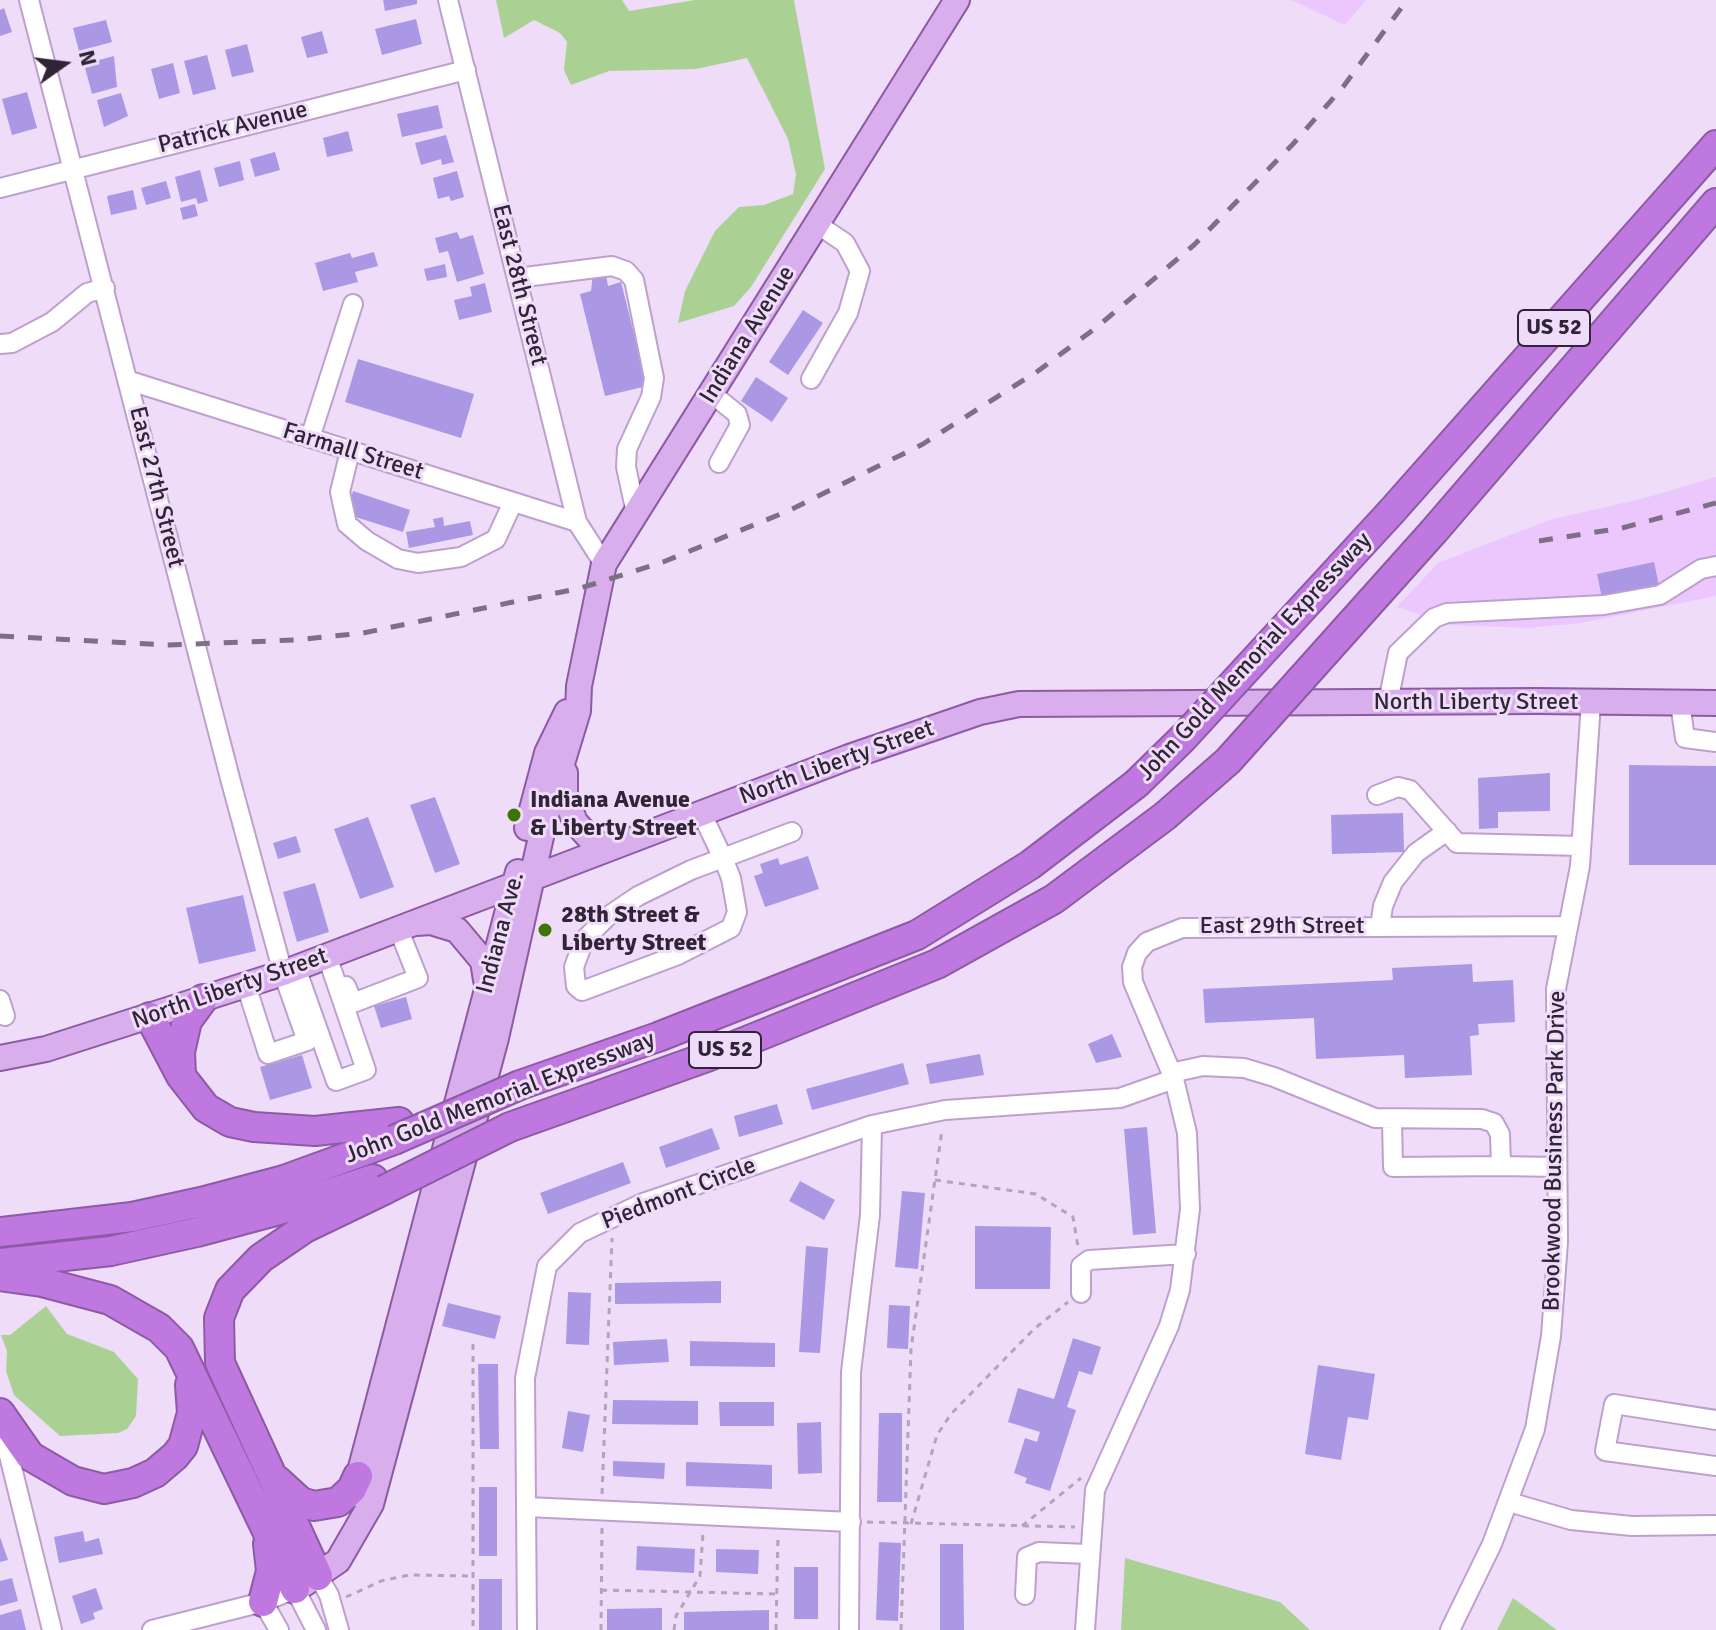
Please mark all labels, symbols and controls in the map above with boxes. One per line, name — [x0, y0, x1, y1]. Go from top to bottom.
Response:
north arrow — [24, 24, 104, 104]
text: N — [73, 47, 103, 69]
street label: Patrick Avenue — [155, 96, 311, 160]
street label: East 28th Street — [485, 201, 553, 369]
street label: Indiana Avenue — [694, 261, 802, 409]
road number: US 52 — [1518, 310, 1590, 346]
street label: East 27th Street — [122, 403, 190, 571]
street label: Farmall Street — [279, 417, 427, 487]
street label: John Gold Memorial Expressway — [1132, 527, 1378, 787]
street label: North Liberty Street — [1374, 689, 1578, 717]
street label: North Liberty Street — [736, 714, 938, 812]
place label: Indiana Avenue & Liberty Street — [530, 787, 696, 843]
marker: Indiana Avenue & Liberty Street — [505, 806, 523, 824]
street label: Indiana Ave. — [471, 869, 531, 997]
place label: 28th Street & Liberty Street — [561, 902, 706, 958]
street label: East 29th Street — [1200, 913, 1364, 941]
marker: 28th Street & Liberty Street — [536, 921, 554, 939]
street label: North Liberty Street — [128, 942, 332, 1036]
street label: Brookwood Business Park Drive — [1538, 990, 1572, 1312]
street label: John Gold Memorial Expressway — [341, 1025, 659, 1171]
road number: US 52 — [689, 1032, 761, 1068]
street label: Piedmont Circle — [598, 1151, 760, 1237]

